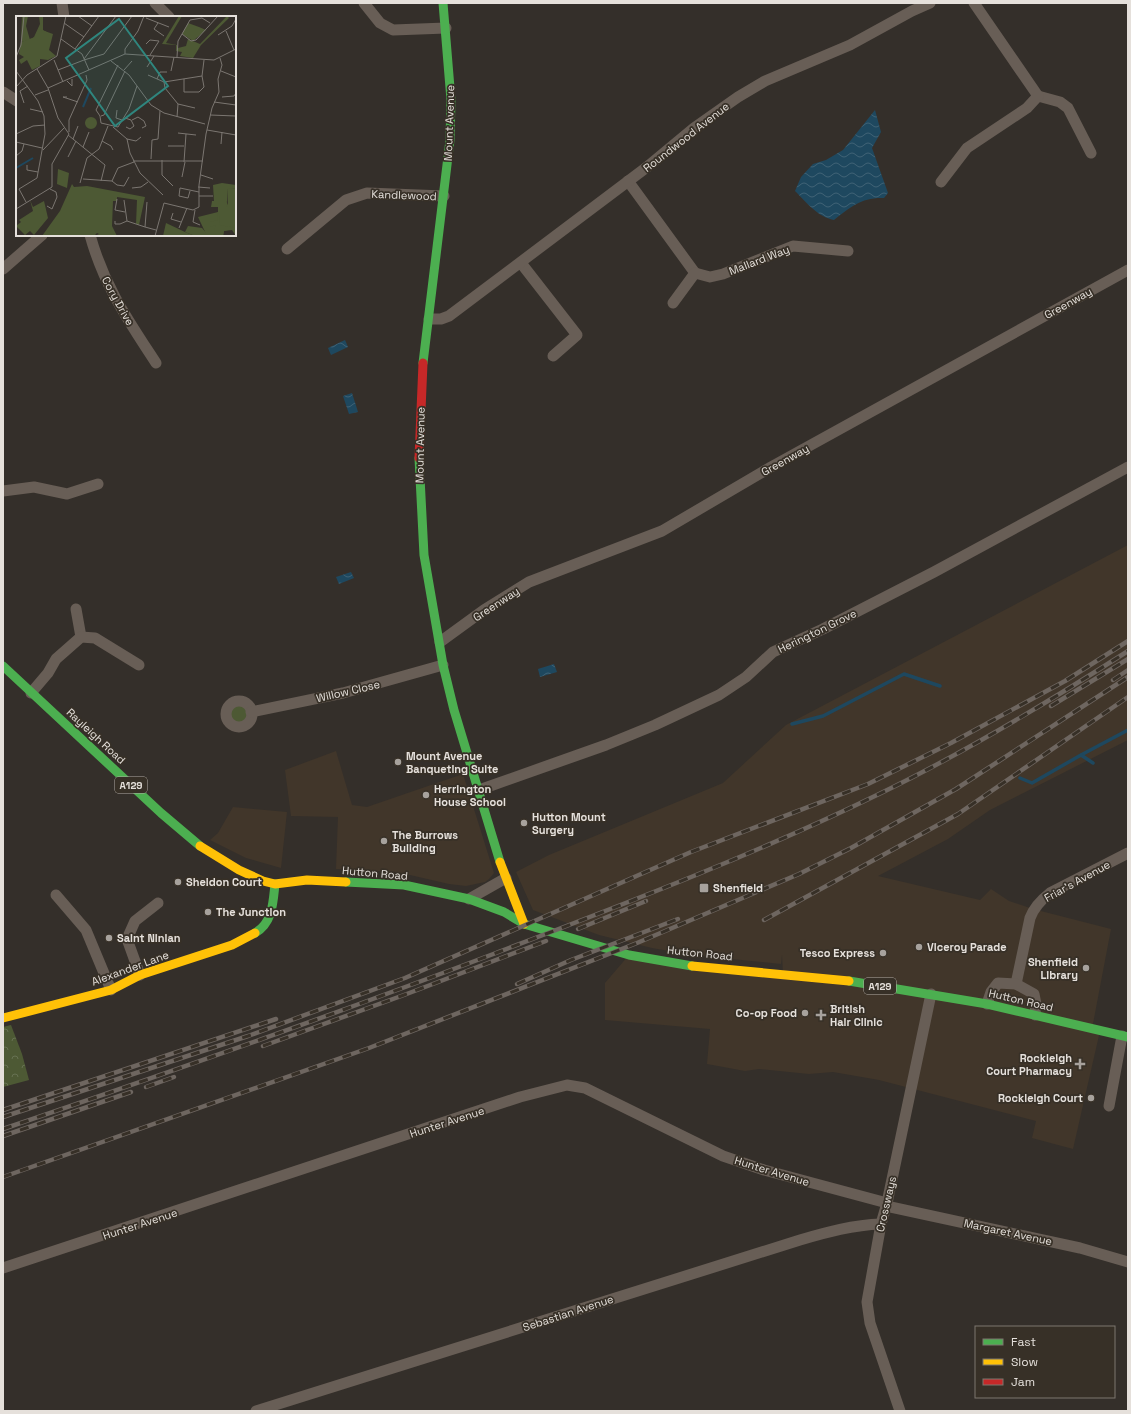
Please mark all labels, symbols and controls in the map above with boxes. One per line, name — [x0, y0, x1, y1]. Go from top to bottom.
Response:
inset map — [16, 16, 236, 236]
street label: Mount Avenue — [441, 85, 457, 161]
street label: Roundwood Avenue — [640, 99, 732, 175]
street label: Kandlewood — [371, 187, 437, 203]
street label: Mallard Way — [727, 242, 791, 278]
street label: Cory Drive — [99, 274, 137, 328]
street label: Greenway — [1042, 284, 1094, 322]
street label: Mount Avenue — [412, 407, 428, 483]
street label: Greenway — [759, 441, 811, 479]
street label: Greenway — [470, 584, 522, 624]
street label: Herington Grove — [775, 606, 859, 656]
street label: Willow Close — [315, 677, 381, 705]
street label: Rayleigh Road — [64, 705, 128, 767]
place label: Mount Avenue Banqueting Suite — [406, 749, 498, 776]
marker: Mount Avenue Banqueting Suite — [393, 757, 403, 767]
road number: A129 — [115, 777, 147, 793]
place label: Herrington House School — [434, 782, 506, 809]
marker: Herrington House School — [421, 790, 431, 800]
place label: Hutton Mount Surgery — [532, 810, 606, 837]
marker: Hutton Mount Surgery — [519, 818, 529, 828]
place label: The Burrows Building — [392, 828, 458, 855]
marker: The Burrows Building — [379, 836, 389, 846]
street label: Friar's Avenue — [1042, 857, 1112, 905]
street label: Hutton Road — [342, 863, 408, 883]
place label: Sheldon Court — [186, 875, 262, 889]
marker: Sheldon Court — [173, 877, 183, 887]
place label: Shenfield — [713, 881, 763, 895]
marker: Shenfield — [698, 882, 710, 894]
place label: The Junction — [216, 905, 286, 919]
marker: The Junction — [203, 907, 213, 917]
place label: Saint Ninian — [117, 931, 181, 945]
marker: Saint Ninian — [104, 933, 114, 943]
place label: Viceroy Parade — [927, 940, 1007, 954]
marker: Viceroy Parade — [914, 942, 924, 952]
street label: Hutton Road — [666, 943, 734, 963]
place label: Tesco Express — [800, 946, 875, 960]
street label: Alexander Lane — [89, 948, 171, 988]
marker: Tesco Express — [878, 948, 888, 958]
place label: Shenfield Library — [1028, 955, 1078, 982]
marker: Shenfield Library — [1081, 963, 1091, 973]
road number: A129 — [864, 978, 896, 994]
street label: Hutton Road — [987, 986, 1055, 1014]
place label: British Hair Clinic — [830, 1002, 883, 1029]
place label: Co-op Food — [736, 1006, 797, 1020]
marker: Co-op Food — [800, 1008, 810, 1018]
marker: British Hair Clinic — [815, 1009, 827, 1021]
place label: Rockleigh Court Pharmacy — [986, 1051, 1072, 1078]
marker: Rockleigh Court Pharmacy — [1075, 1059, 1085, 1069]
place label: Rockleigh Court — [998, 1091, 1083, 1105]
marker: Rockleigh Court — [1086, 1093, 1096, 1103]
street label: Hunter Avenue — [408, 1103, 486, 1141]
street label: Hunter Avenue — [733, 1153, 811, 1189]
street label: Crossways — [873, 1175, 899, 1233]
street label: Hunter Avenue — [101, 1205, 179, 1243]
street label: Margaret Avenue — [963, 1216, 1053, 1248]
street label: Sebastian Avenue — [521, 1292, 615, 1334]
legend — [975, 1326, 1115, 1398]
text: Fast — [1011, 1334, 1036, 1350]
text: Slow — [1011, 1354, 1038, 1370]
text: Jam — [1011, 1374, 1035, 1390]

